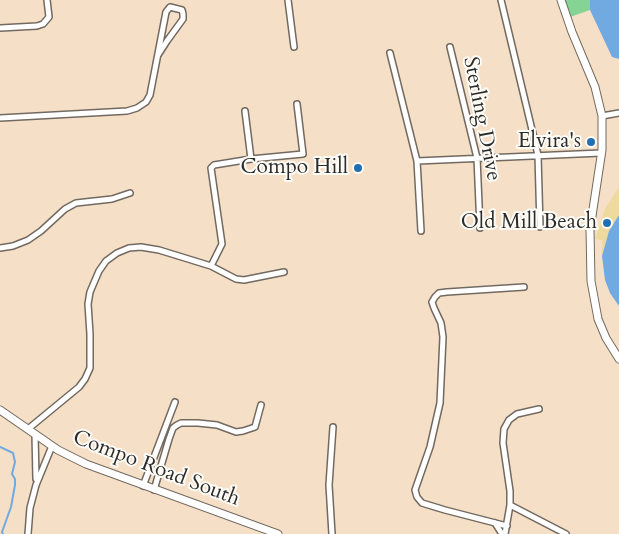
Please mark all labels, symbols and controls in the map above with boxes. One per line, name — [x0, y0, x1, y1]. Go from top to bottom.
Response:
street label: Sterling Drive — [457, 55, 505, 183]
place label: Elvira's — [518, 129, 581, 155]
marker: Elvira's — [585, 136, 597, 148]
place label: Compo Hill — [241, 155, 348, 181]
marker: Compo Hill — [352, 162, 364, 174]
place label: Old Mill Beach — [461, 210, 597, 236]
marker: Old Mill Beach — [601, 217, 613, 229]
street label: Compo Road South — [69, 426, 243, 512]

